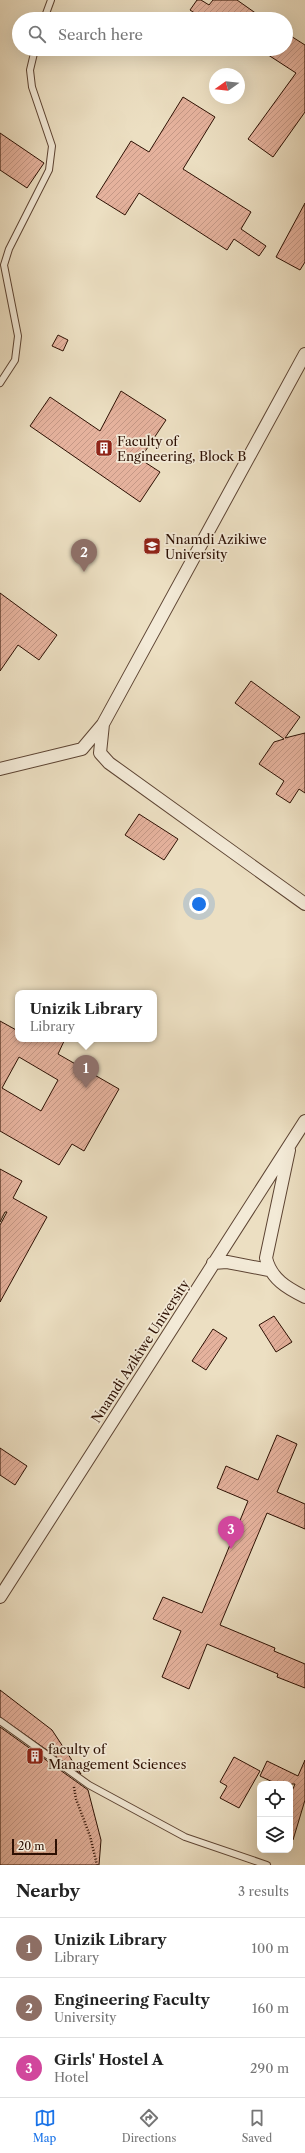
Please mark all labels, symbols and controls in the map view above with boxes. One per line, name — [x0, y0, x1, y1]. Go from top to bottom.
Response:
search box — [12, 12, 293, 56]
icon: search — [26, 23, 48, 45]
text: Search here — [58, 25, 143, 44]
north arrow — [209, 68, 245, 104]
place label: Faculty of Engineering, Block B — [117, 433, 246, 464]
building icon: Faculty of Engineering, Block B — [94, 438, 114, 458]
place label: Nnamdi Azikiwe University — [165, 531, 267, 562]
school or university icon: Nnamdi Azikiwe University — [142, 536, 162, 556]
pin: 2 — [71, 539, 97, 572]
your location — [189, 894, 209, 914]
popup — [15, 990, 157, 1042]
text: Unizik Library — [30, 999, 142, 1018]
text: Library — [30, 1018, 75, 1034]
pin: 1 — [73, 1055, 99, 1088]
street label: Nnamdi Azikiwe University — [88, 1276, 193, 1426]
pin: 3 — [218, 1516, 244, 1549]
place label: faculty of Management Sciences — [48, 1741, 187, 1772]
building icon: faculty of Management Sciences — [25, 1746, 45, 1766]
map controls — [257, 1781, 293, 1853]
button: locate — [257, 1781, 293, 1817]
button: layers — [257, 1817, 293, 1853]
scale bar — [12, 1837, 57, 1856]
text: 20 m — [18, 1839, 44, 1853]
text: Nearby — [16, 1881, 80, 1901]
text: 3 results — [238, 1883, 289, 1899]
text: Unizik Library — [54, 1930, 167, 1949]
text: 1 — [26, 1940, 32, 1956]
text: 100 m — [251, 1940, 289, 1956]
text: Library — [54, 1949, 99, 1965]
text: Engineering Faculty — [54, 1990, 210, 2009]
text: 2 — [25, 2000, 33, 2016]
text: 160 m — [252, 2000, 289, 2016]
text: University — [54, 2009, 117, 2025]
text: Girls' Hostel A — [54, 2050, 163, 2069]
text: 3 — [25, 2060, 33, 2076]
text: 290 m — [250, 2060, 289, 2076]
text: Hotel — [54, 2069, 89, 2085]
tab: Map — [33, 2107, 56, 2145]
tab: Directions — [122, 2107, 176, 2145]
tab: Saved — [242, 2107, 272, 2145]

